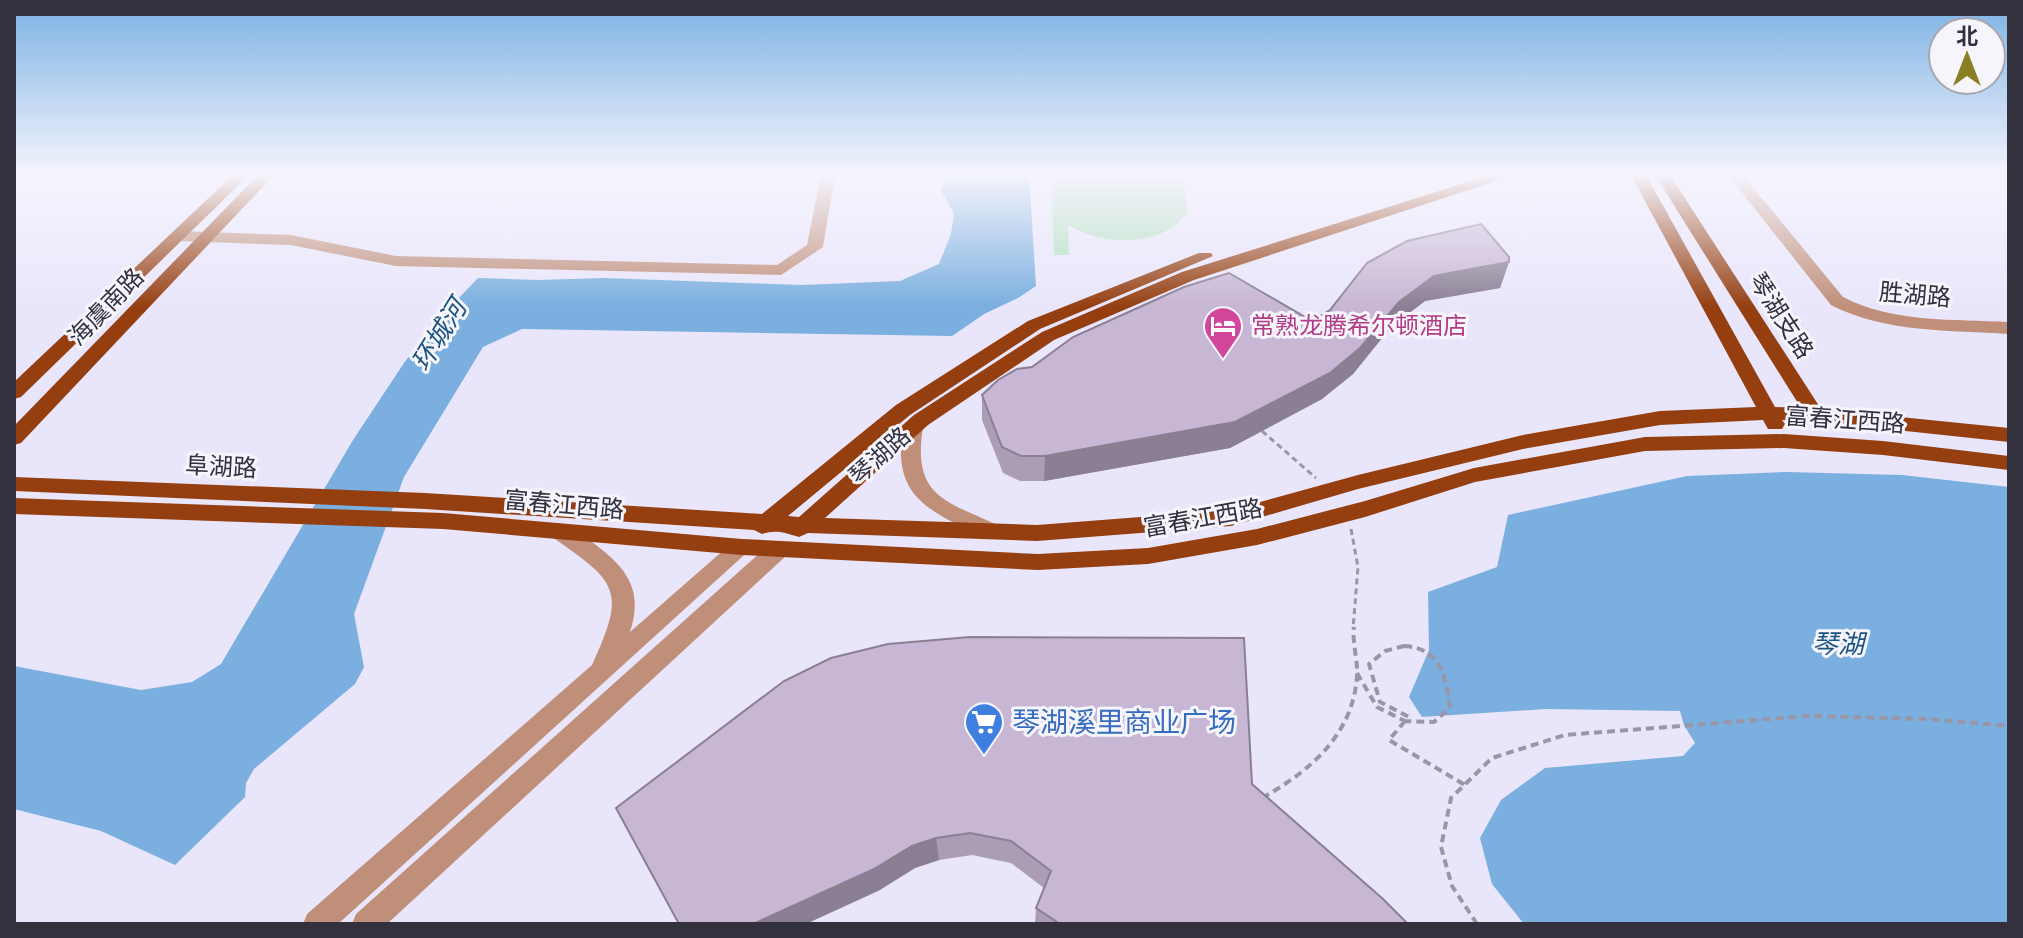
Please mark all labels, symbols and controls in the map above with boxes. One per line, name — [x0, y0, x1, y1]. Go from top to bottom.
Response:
north arrow — [1927, 16, 2007, 96]
text: 北 — [1956, 21, 1978, 51]
street label: 海虞南路 — [60, 260, 150, 352]
street label: 琴湖支路 — [1742, 266, 1822, 364]
street label: 胜湖路 — [1878, 274, 1952, 313]
water label: 环城河 — [402, 288, 477, 377]
hotel icon: 常熟龙腾希尔顿酒店 — [1202, 305, 1244, 360]
place label: 常熟龙腾希尔顿酒店 — [1251, 308, 1467, 341]
street label: 富春江西路 — [1784, 398, 1906, 439]
street label: 琴湖路 — [841, 419, 917, 491]
street label: 阜湖路 — [184, 447, 258, 484]
street label: 富春江西路 — [503, 482, 625, 525]
street label: 富春江西路 — [1141, 490, 1265, 543]
water label: 琴湖 — [1812, 625, 1868, 661]
supermarket icon: 琴湖溪里商业广场 — [963, 701, 1005, 756]
place label: 琴湖溪里商业广场 — [1012, 702, 1236, 740]

